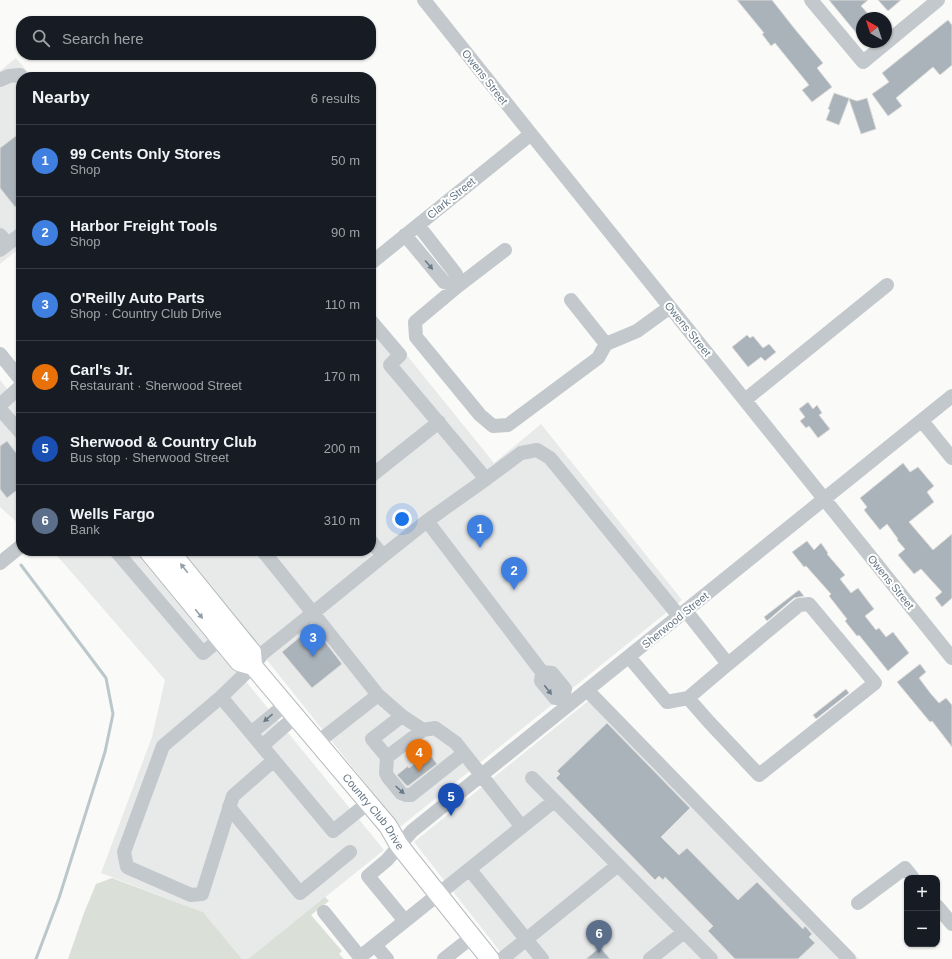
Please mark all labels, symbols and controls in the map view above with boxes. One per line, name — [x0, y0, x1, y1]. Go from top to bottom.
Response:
north arrow — [856, 12, 892, 48]
search box — [16, 16, 376, 60]
icon: search — [30, 27, 52, 49]
text: Search here — [62, 30, 144, 47]
street label: Owens Street — [460, 47, 510, 107]
text: Nearby — [32, 88, 90, 107]
text: 6 results — [311, 91, 360, 106]
text: 99 Cents Only Stores — [70, 145, 221, 162]
text: 1 — [41, 153, 49, 168]
text: 50 m — [331, 153, 360, 168]
text: Shop — [70, 162, 100, 177]
street label: Clark Street — [425, 175, 477, 221]
text: Harbor Freight Tools — [70, 217, 217, 234]
text: 2 — [41, 225, 49, 240]
text: 90 m — [331, 225, 360, 240]
text: Shop — [70, 234, 100, 249]
one-way arrow — [424, 259, 433, 270]
text: O'Reilly Auto Parts — [70, 289, 205, 306]
text: 3 — [41, 297, 49, 312]
text: 110 m — [325, 297, 360, 312]
street label: Owens Street — [662, 299, 714, 359]
text: Shop · Country Club Drive — [70, 306, 222, 321]
text: Carl's Jr. — [70, 361, 133, 378]
text: 4 — [41, 369, 49, 384]
text: 170 m — [324, 369, 360, 384]
text: Restaurant · Sherwood Street — [70, 378, 242, 393]
text: Sherwood & Country Club — [70, 433, 257, 450]
text: 5 — [41, 441, 49, 456]
text: 200 m — [324, 441, 360, 456]
text: Bus stop · Sherwood Street — [70, 450, 229, 465]
text: Wells Fargo — [70, 505, 155, 522]
your location — [392, 509, 412, 529]
text: 6 — [41, 513, 49, 528]
text: 310 m — [324, 513, 360, 528]
pin: 1 — [467, 515, 493, 548]
text: Bank — [70, 522, 100, 537]
street label: Owens Street — [865, 552, 917, 612]
pin: 2 — [501, 557, 527, 590]
one-way arrow — [180, 562, 188, 573]
street label: Sherwood Street — [639, 590, 711, 650]
one-way arrow — [195, 608, 203, 619]
pin: 3 — [300, 624, 326, 657]
one-way arrow — [543, 684, 552, 695]
one-way arrow — [263, 714, 274, 723]
pin: 4 — [406, 739, 432, 772]
street label: Country Club Drive — [340, 771, 406, 852]
pin: 5 — [438, 783, 464, 816]
one-way arrow — [395, 786, 405, 795]
map controls — [904, 875, 940, 947]
button: + — [904, 875, 940, 911]
button: − — [904, 911, 940, 947]
pin: 6 — [586, 920, 612, 953]

